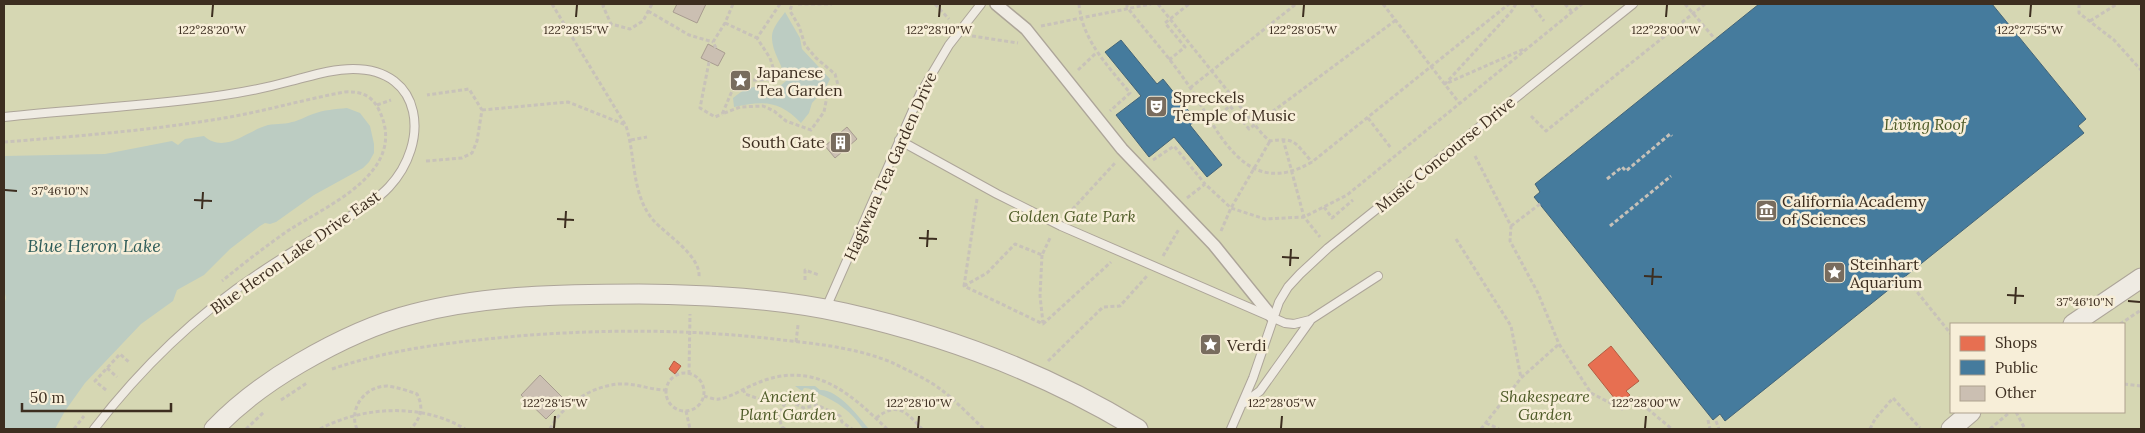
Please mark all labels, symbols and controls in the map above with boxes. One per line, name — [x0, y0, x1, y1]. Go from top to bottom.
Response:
text: 122°28'20"W — [178, 22, 247, 37]
text: 122°28'15"W — [544, 22, 609, 37]
text: 122°28'10"W — [906, 22, 973, 37]
text: 122°28'05"W — [1269, 22, 1338, 37]
text: 122°28'00"W — [1632, 22, 1701, 37]
text: 122°27'55"W — [1997, 22, 2064, 37]
place label: Japanese Tea Garden — [756, 62, 843, 100]
street label: Hagiwara Tea Garden Drive — [839, 68, 941, 263]
place icon: Japanese Tea Garden — [729, 69, 753, 93]
place label: Spreckels Temple of Music — [1173, 87, 1296, 125]
street label: Music Concourse Drive — [1371, 91, 1519, 216]
theatre icon: Spreckels Temple of Music — [1145, 94, 1169, 118]
park label: Living Roof — [1884, 114, 1968, 134]
building icon: South Gate — [829, 130, 853, 154]
place label: South Gate — [742, 132, 825, 152]
text: 37°46'10"N — [31, 183, 89, 198]
street label: Blue Heron Lake Drive East — [206, 185, 384, 318]
place label: California Academy of Sciences — [1782, 191, 1927, 229]
museum icon: California Academy of Sciences — [1754, 198, 1778, 222]
park label: Golden Gate Park — [1008, 206, 1136, 226]
water label: Blue Heron Lake — [27, 234, 161, 257]
place label: Steinhart Aquarium — [1849, 254, 1922, 292]
place icon: Steinhart Aquarium — [1822, 261, 1846, 285]
text: 37°46'10"N — [2056, 294, 2114, 309]
legend — [1950, 323, 2125, 413]
place icon: Verdi — [1199, 333, 1223, 357]
text: Shops — [1995, 333, 2037, 352]
place label: Verdi — [1226, 335, 1266, 355]
text: Public — [1995, 358, 2038, 377]
scale bar — [22, 380, 171, 412]
text: Other — [1995, 383, 2037, 402]
park label: Ancient Plant Garden — [740, 386, 837, 424]
park label: Shakespeare Garden — [1500, 386, 1590, 424]
text: 50 m — [30, 388, 65, 407]
text: 122°28'15"W — [523, 395, 588, 410]
text: 122°28'10"W — [886, 395, 953, 410]
text: 122°28'05"W — [1248, 395, 1317, 410]
text: 122°28'00"W — [1612, 395, 1681, 410]

